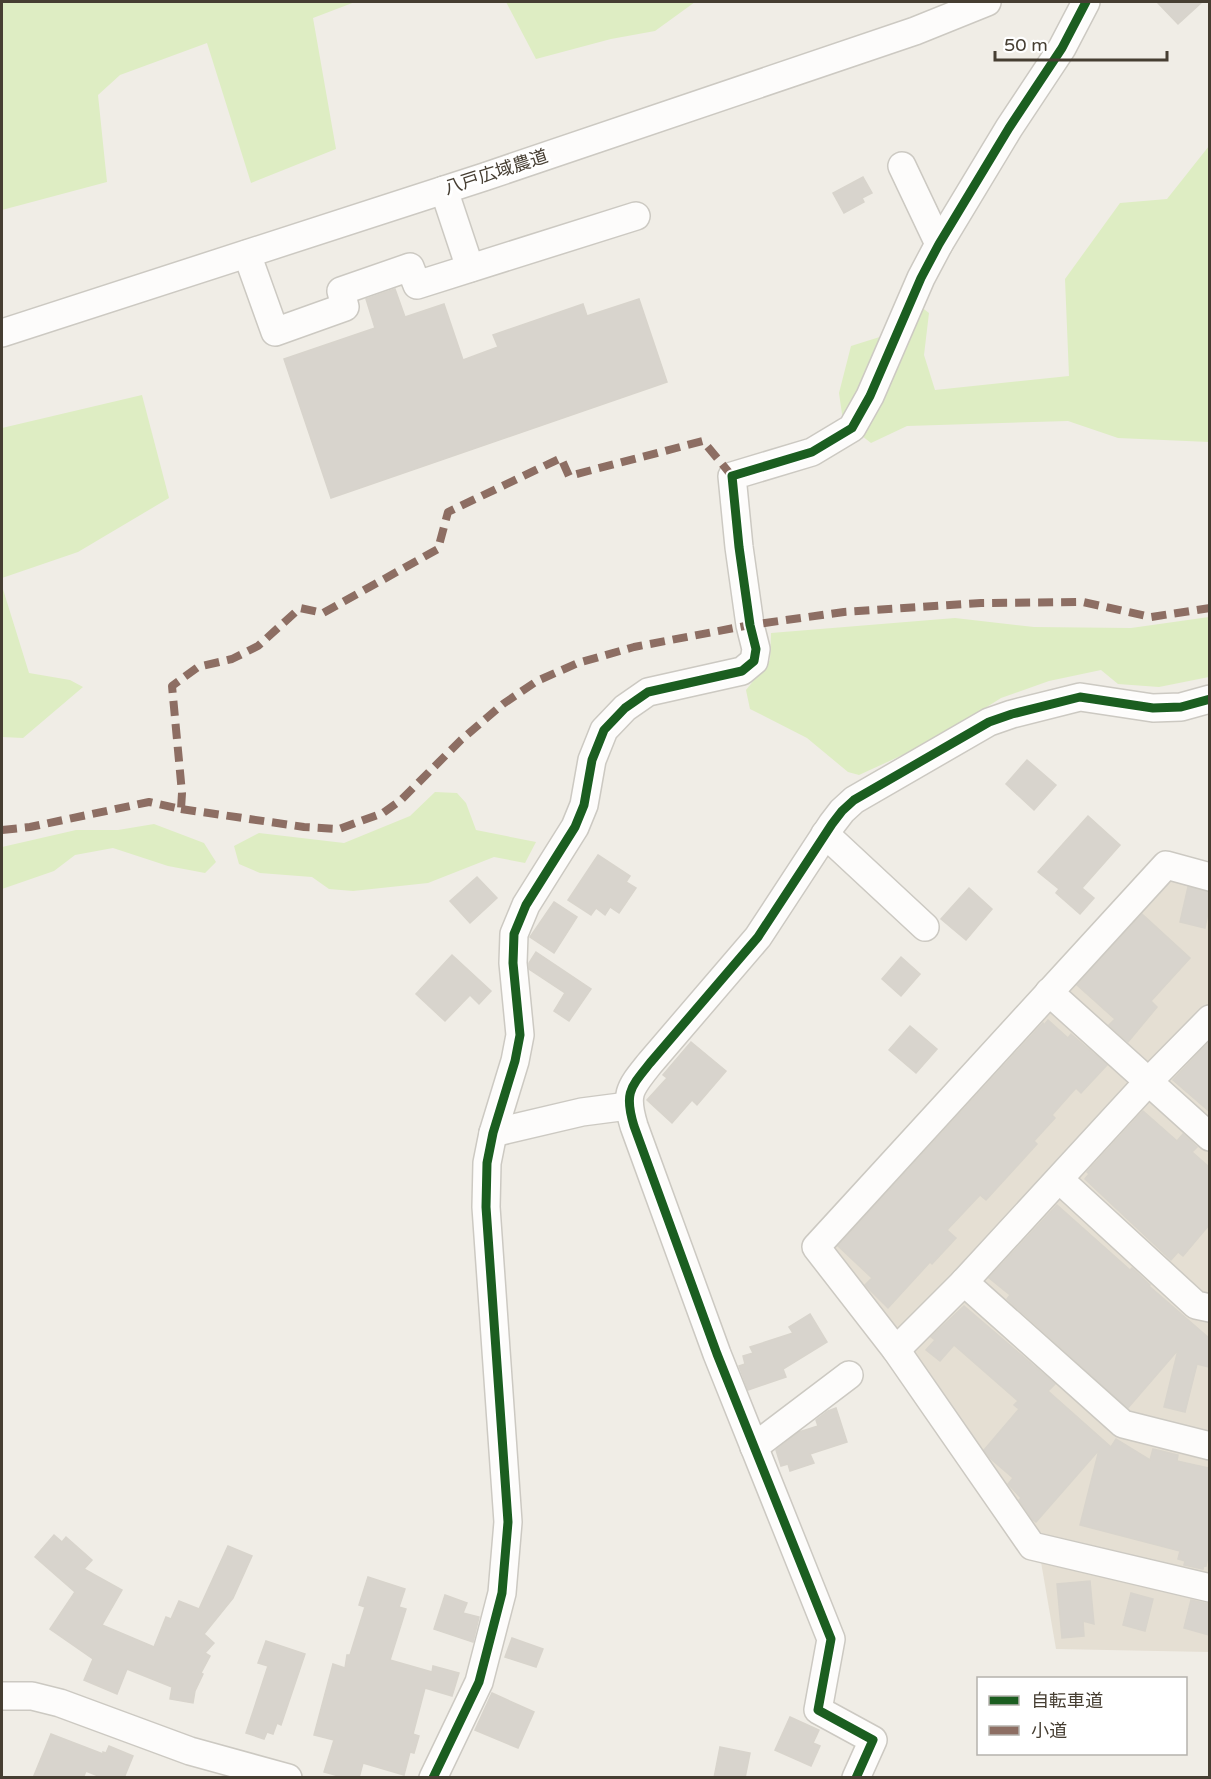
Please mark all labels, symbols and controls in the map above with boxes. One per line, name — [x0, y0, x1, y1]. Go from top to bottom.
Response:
scale bar — [995, 24, 1168, 62]
text: 50 m — [1004, 34, 1048, 56]
street label: 八戸広域農道 — [441, 145, 551, 199]
legend — [977, 1677, 1187, 1755]
text: 自転車道 — [1031, 1690, 1103, 1712]
text: 小道 — [1031, 1720, 1067, 1742]

